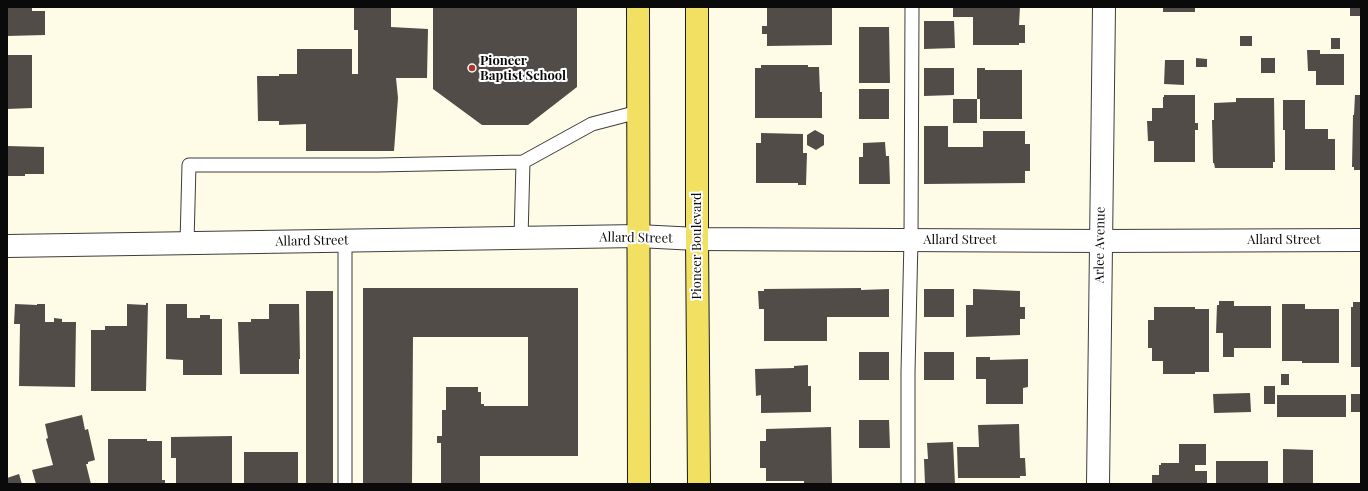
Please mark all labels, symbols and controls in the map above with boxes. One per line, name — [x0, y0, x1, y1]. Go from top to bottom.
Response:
place label: Pioneer Baptist School — [480, 53, 566, 84]
marker: Pioneer Baptist School — [467, 63, 477, 73]
street label: Pioneer Boulevard — [689, 192, 705, 300]
street label: Arlee Avenue — [1092, 207, 1108, 283]
street label: Allard Street — [599, 230, 673, 246]
street label: Allard Street — [923, 232, 997, 248]
street label: Allard Street — [1247, 232, 1321, 248]
street label: Allard Street — [275, 233, 349, 249]

